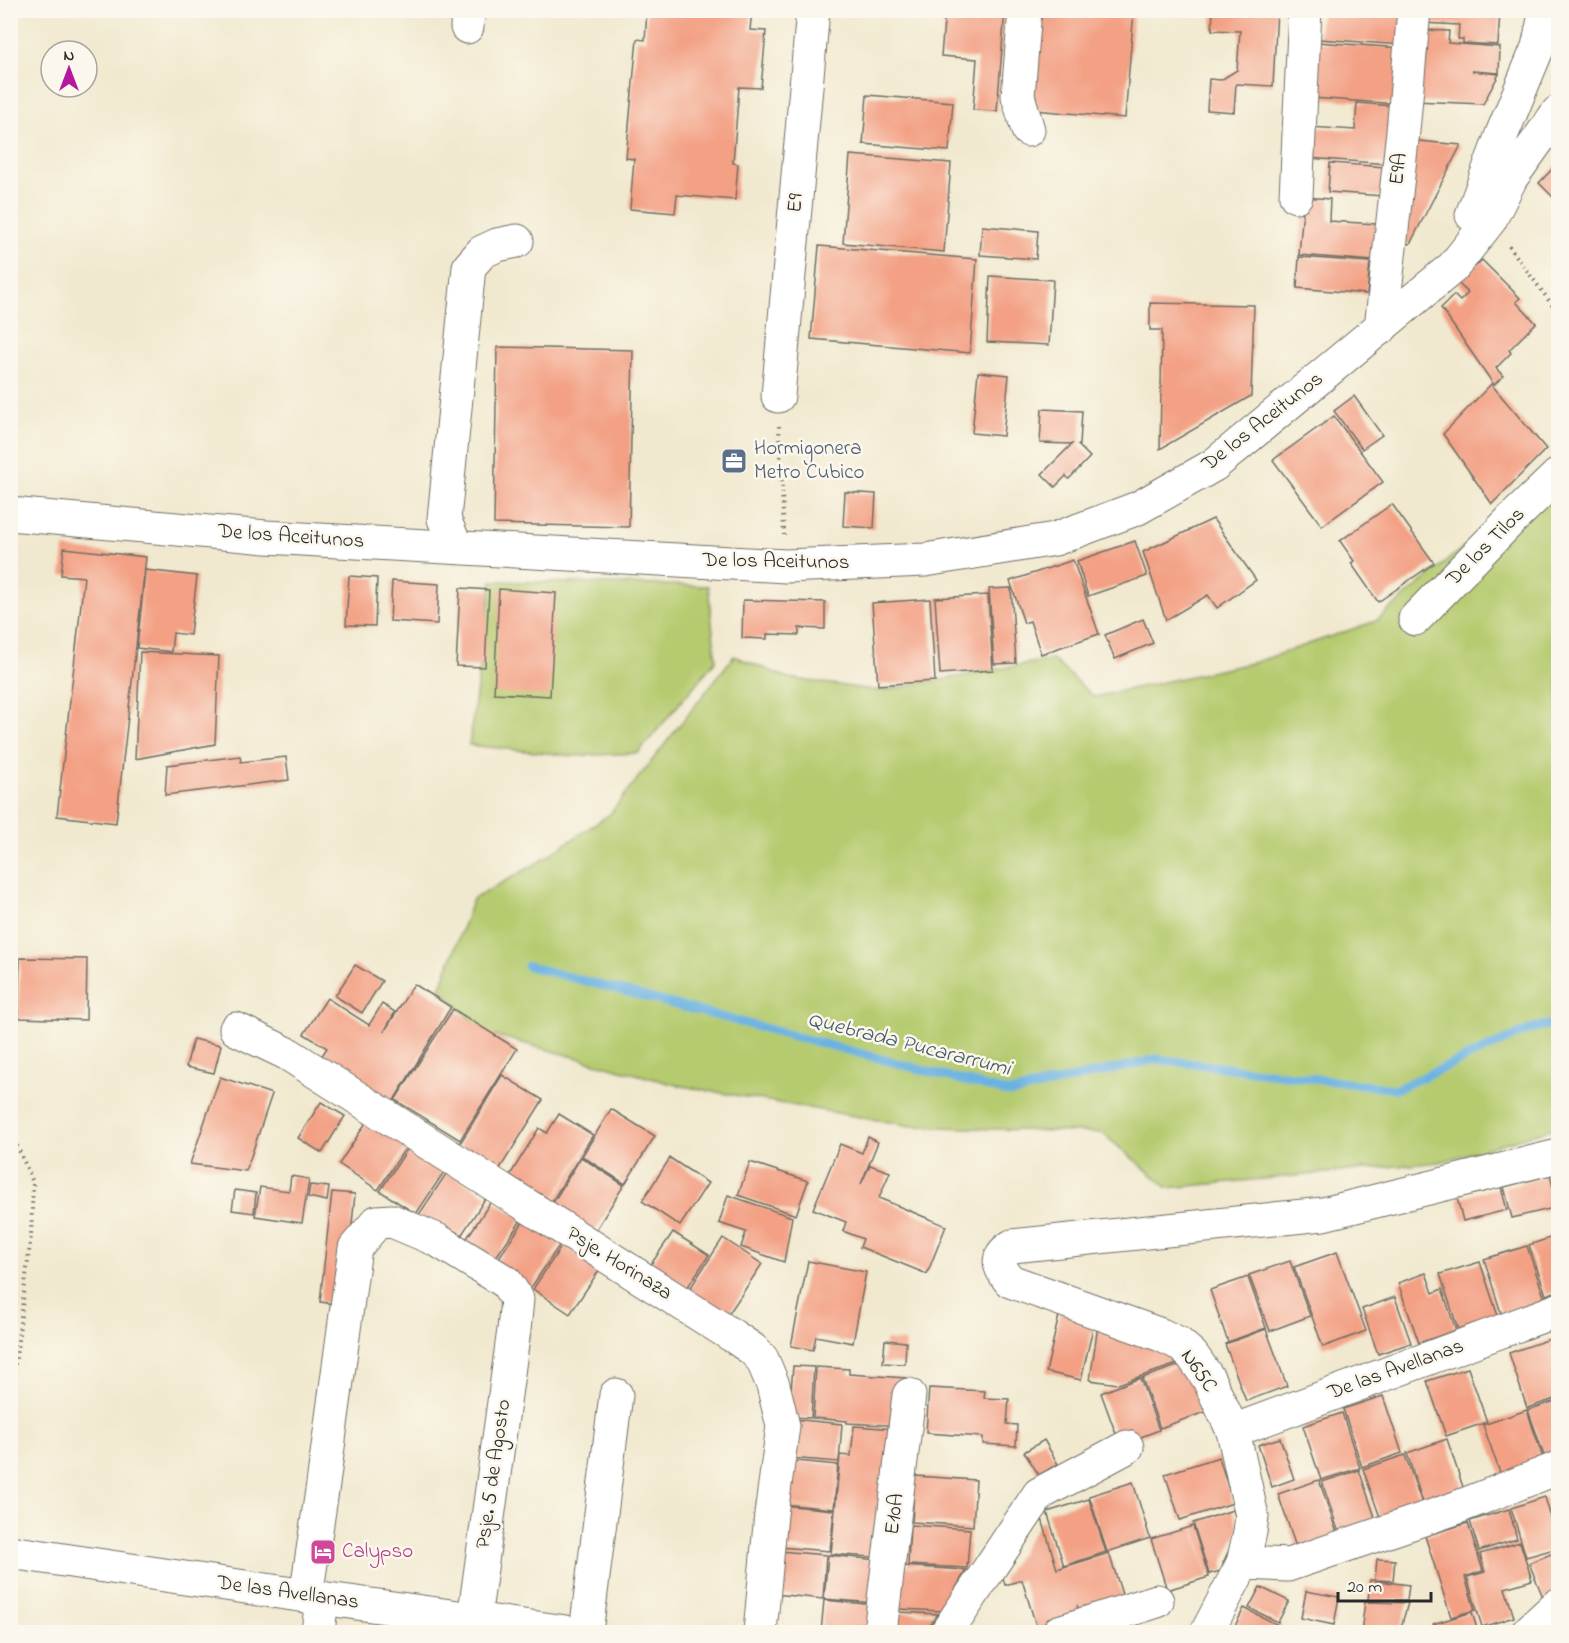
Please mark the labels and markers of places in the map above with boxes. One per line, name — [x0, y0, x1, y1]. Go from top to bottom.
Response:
place label: Hormigonera Metro Cubico — [754, 434, 865, 488]
office icon: Hormigonera Metro Cubico — [719, 446, 749, 476]
hotel icon: Calypso — [308, 1537, 338, 1567]
place label: Calypso — [342, 1537, 413, 1569]

